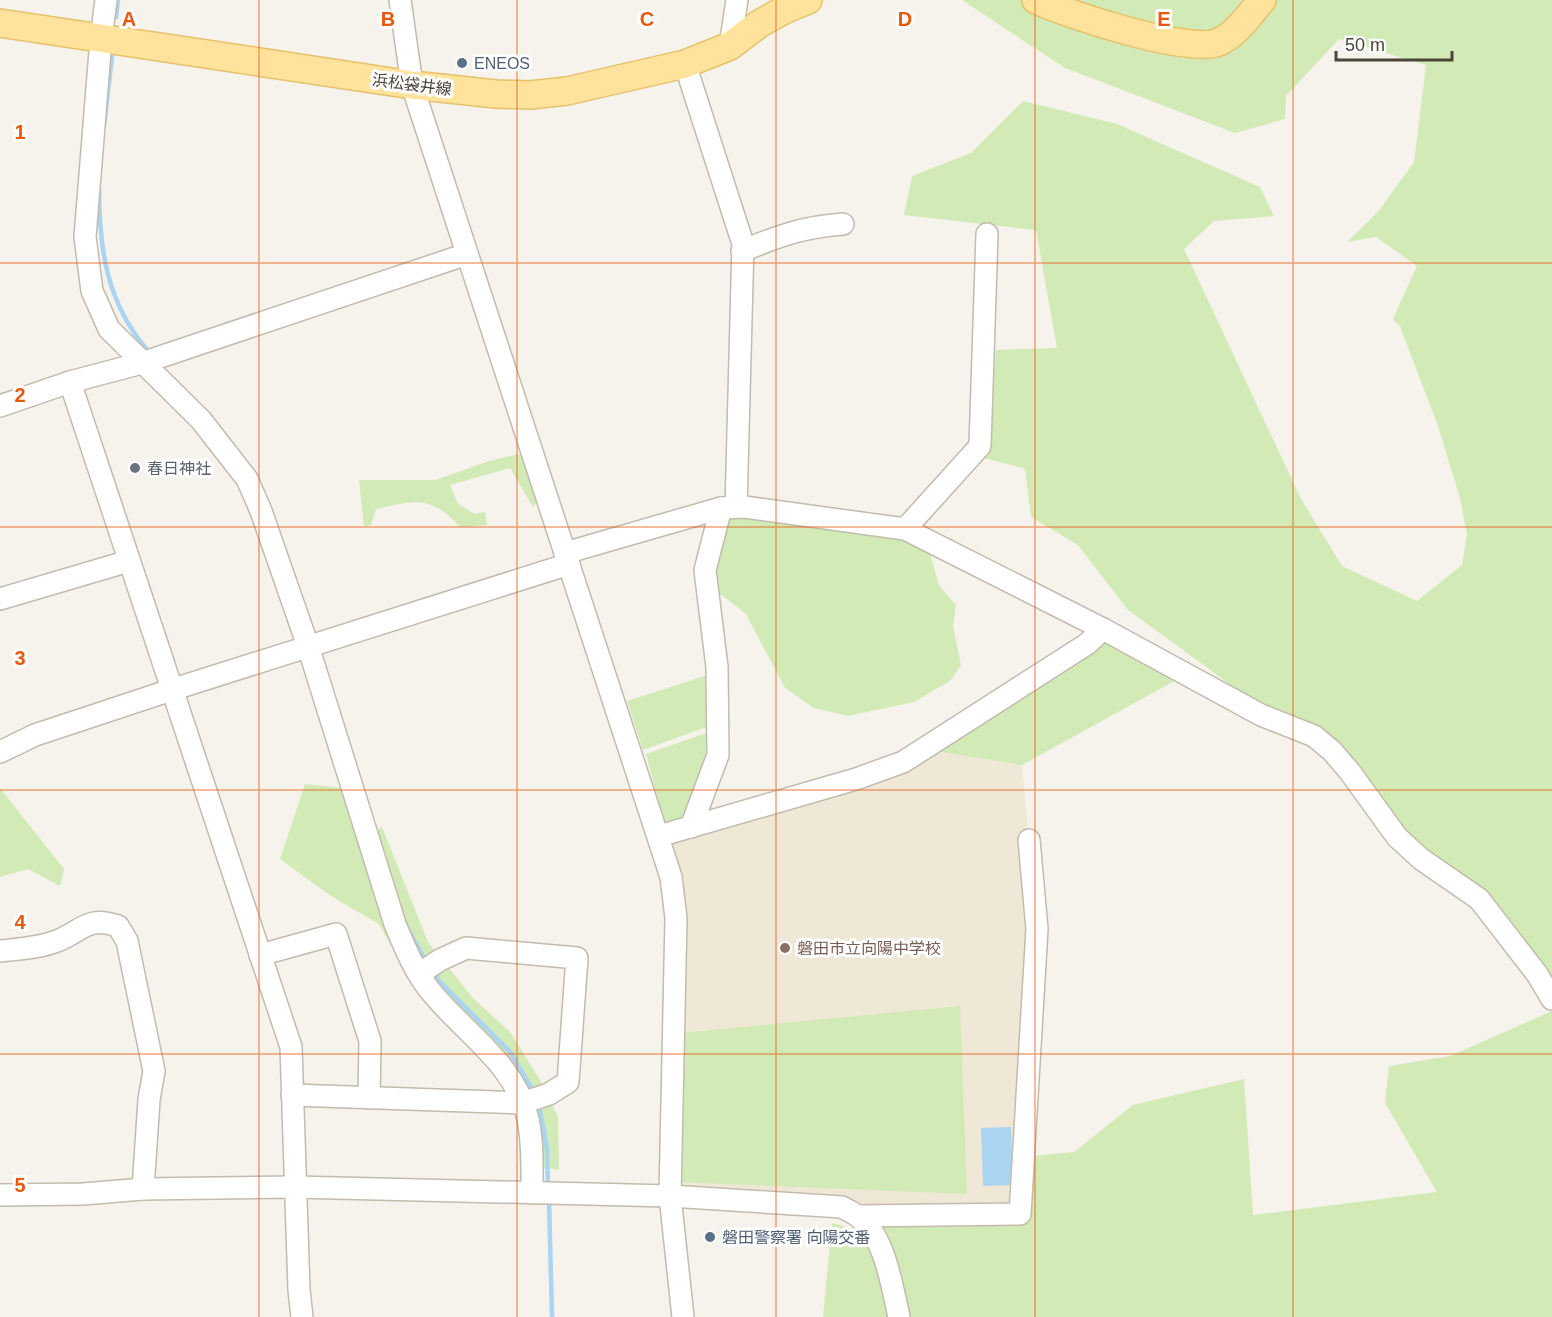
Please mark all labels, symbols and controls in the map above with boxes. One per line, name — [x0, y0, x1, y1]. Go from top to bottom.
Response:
text: A — [122, 8, 136, 30]
text: B — [381, 8, 395, 30]
text: C — [640, 8, 654, 30]
text: D — [898, 8, 912, 30]
text: E — [1157, 8, 1171, 30]
scale bar — [1336, 24, 1452, 62]
text: 50 m — [1345, 35, 1385, 55]
place label: ENEOS — [474, 55, 530, 72]
marker: ENEOS — [455, 56, 469, 70]
street label: 浜松袋井線 — [371, 71, 453, 98]
text: 1 — [14, 121, 26, 143]
text: 2 — [14, 384, 26, 406]
place label: 春日神社 — [147, 460, 211, 477]
marker: 春日神社 — [128, 461, 142, 475]
text: 3 — [14, 647, 26, 669]
text: 4 — [14, 911, 26, 933]
place label: 磐田市立向陽中学校 — [797, 940, 941, 957]
marker: 磐田市立向陽中学校 — [778, 941, 792, 955]
text: 5 — [14, 1174, 26, 1196]
place label: 磐田警察署 向陽交番 — [722, 1229, 870, 1246]
marker: 磐田警察署 向陽交番 — [703, 1230, 717, 1244]

